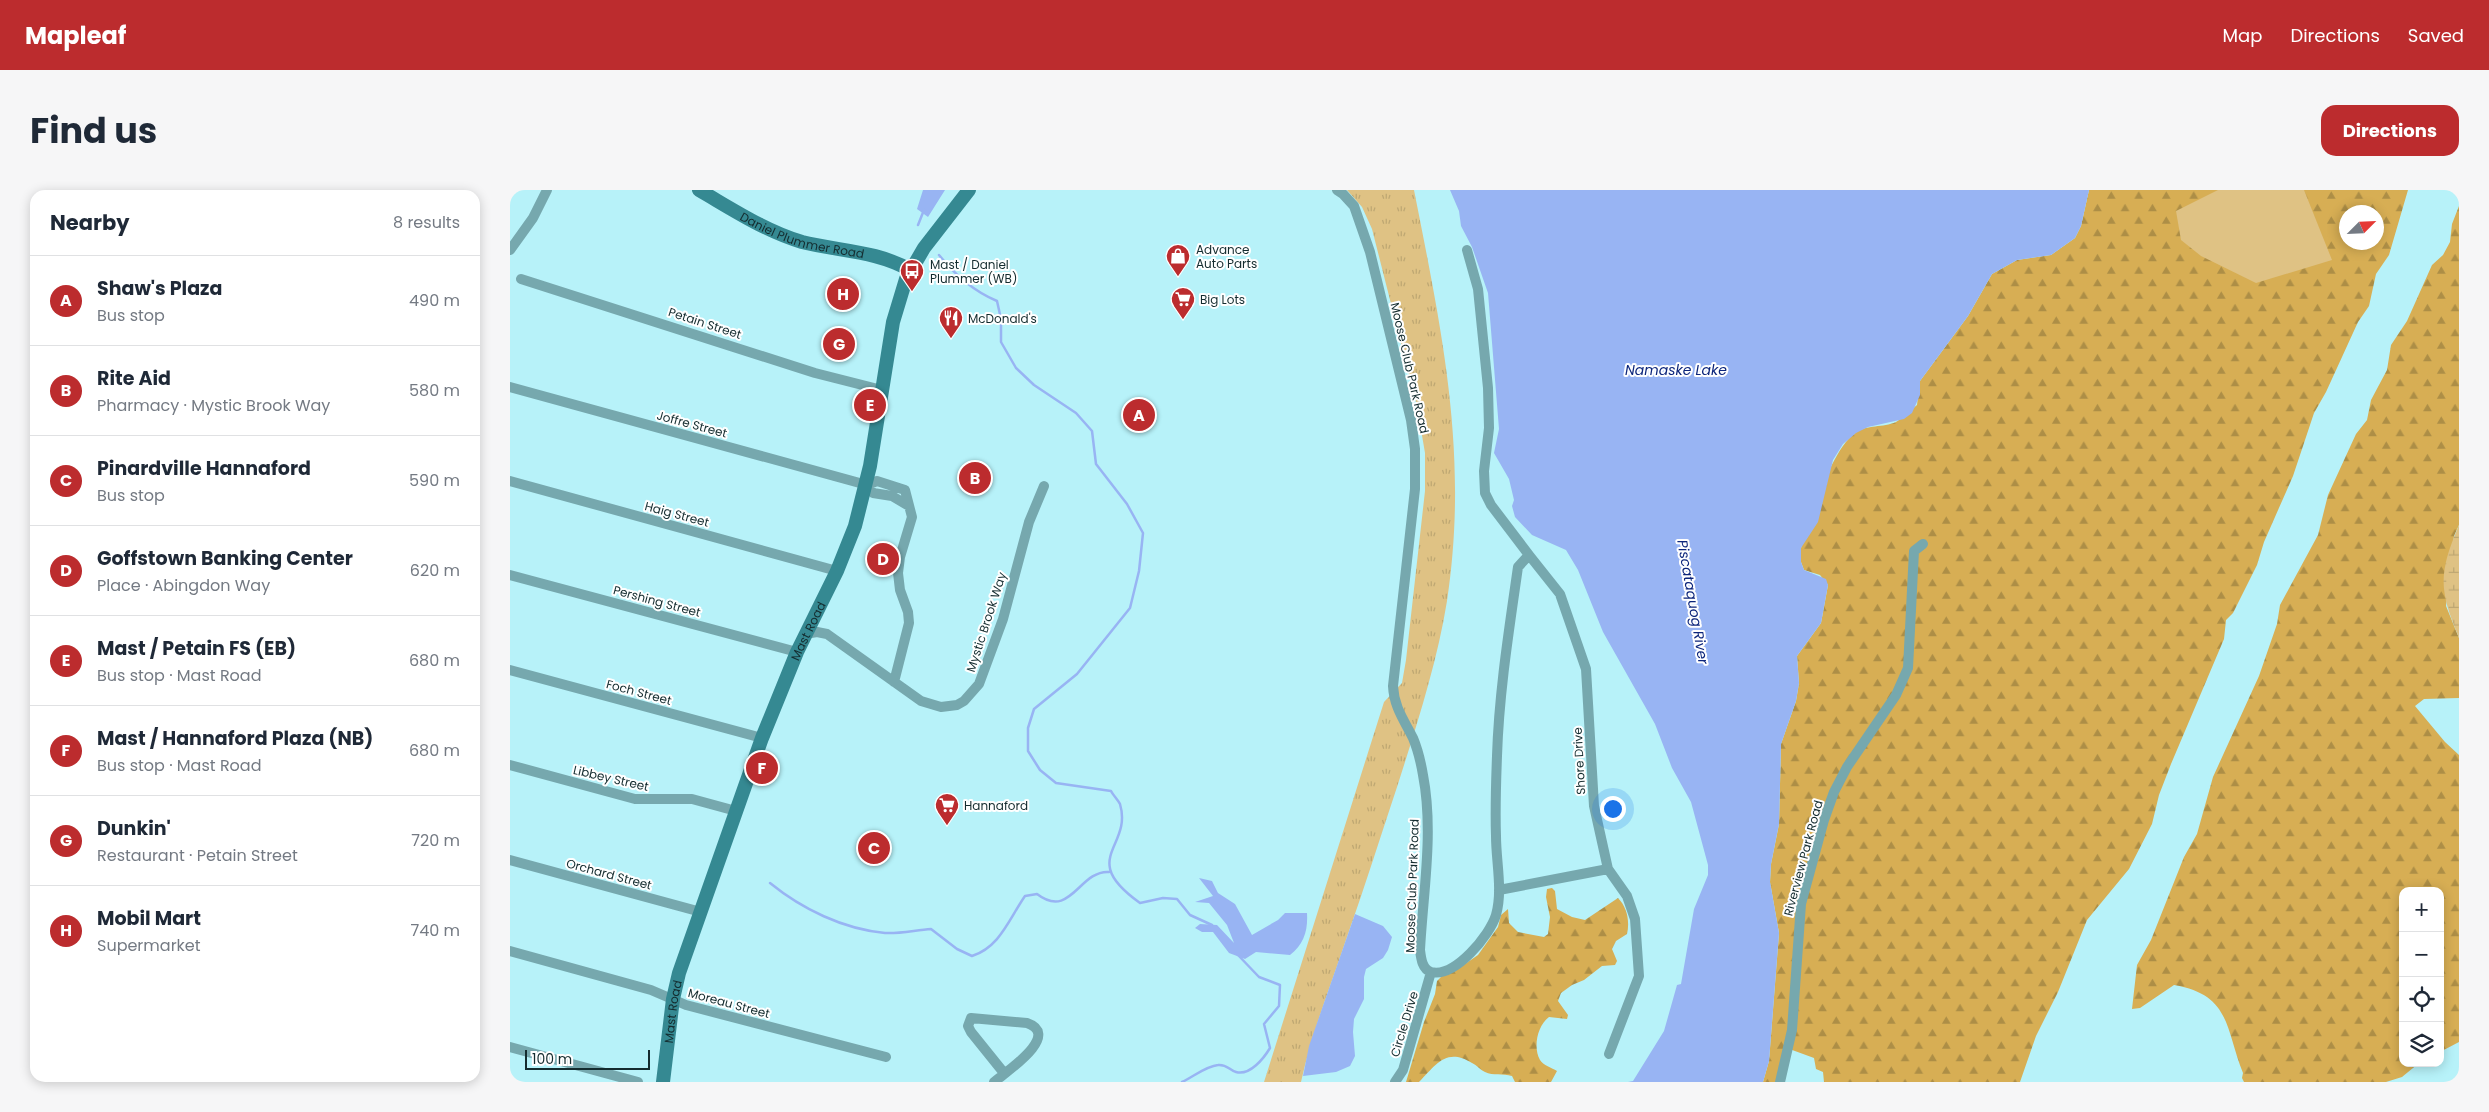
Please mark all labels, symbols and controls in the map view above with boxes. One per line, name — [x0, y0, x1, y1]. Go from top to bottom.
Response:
text: Mapleaf — [25, 19, 126, 52]
text: Map — [2223, 23, 2262, 48]
text: Directions — [2290, 23, 2380, 48]
text: Saved — [2408, 23, 2464, 48]
button: Directions — [2321, 105, 2459, 156]
text: Find us — [30, 106, 157, 155]
north arrow — [2339, 205, 2384, 250]
street label: Daniel Plummer Road — [737, 207, 866, 262]
text: Nearby — [50, 208, 130, 237]
text: 8 results — [393, 211, 460, 234]
place label: Advance Auto Parts — [1196, 241, 1257, 272]
shop icon: Advance Auto Parts — [1165, 243, 1191, 277]
place label: Mast / Daniel Plummer (WB) — [930, 256, 1017, 287]
bus stop icon: Mast / Daniel Plummer (WB) — [899, 258, 925, 292]
text: Shaw's Plaza — [97, 275, 222, 302]
pin: H — [827, 275, 859, 313]
supermarket icon: Big Lots — [1170, 286, 1196, 320]
text: A — [60, 289, 72, 312]
text: 490 m — [409, 289, 460, 312]
place label: Big Lots — [1200, 291, 1245, 308]
street label: Moose Club Park Road — [1387, 301, 1433, 435]
street label: Petain Street — [666, 303, 744, 343]
text: Bus stop — [97, 304, 165, 327]
restaurant icon: McDonald's — [938, 305, 964, 339]
place label: McDonald's — [968, 310, 1037, 327]
pin: G — [823, 325, 855, 363]
water label: Namaske Lake — [1625, 360, 1727, 380]
text: Rite Aid — [97, 365, 171, 392]
text: B — [61, 379, 71, 402]
text: 580 m — [409, 379, 460, 402]
pin: E — [854, 386, 886, 424]
text: Pharmacy · Mystic Brook Way — [97, 394, 330, 417]
pin: A — [1123, 396, 1155, 434]
street label: Joffre Street — [655, 406, 729, 442]
text: Pinardville Hannaford — [97, 455, 311, 482]
pin: B — [959, 459, 991, 497]
text: C — [60, 469, 72, 492]
text: 590 m — [409, 469, 460, 492]
text: Bus stop — [97, 484, 165, 507]
street label: Haig Street — [643, 497, 711, 531]
water label: Piscataquog River — [1672, 538, 1714, 667]
pin: D — [867, 540, 899, 578]
text: Goffstown Banking Center — [97, 545, 353, 572]
text: D — [60, 559, 72, 582]
text: 620 m — [410, 559, 460, 582]
street label: Mystic Brook Way — [962, 570, 1010, 674]
text: Place · Abingdon Way — [97, 574, 270, 597]
street label: Pershing Street — [611, 581, 703, 621]
street label: Mast Road — [786, 599, 829, 663]
text: Mast / Petain FS (EB) — [97, 635, 296, 662]
text: E — [62, 649, 70, 672]
text: 680 m — [409, 649, 460, 672]
text: Bus stop · Mast Road — [97, 664, 261, 687]
street label: Foch Street — [604, 675, 674, 709]
text: Mast / Hannaford Plaza (NB) — [97, 725, 373, 752]
street label: Shore Drive — [1569, 727, 1589, 795]
text: F — [62, 739, 70, 762]
text: 680 m — [409, 739, 460, 762]
pin: F — [746, 749, 778, 787]
text: Bus stop · Mast Road — [97, 754, 261, 777]
street label: Libbey Street — [572, 761, 650, 795]
supermarket icon: Hannaford — [934, 792, 960, 826]
your location — [1600, 796, 1626, 822]
place label: Hannaford — [964, 797, 1028, 814]
street label: Riverview Park Road — [1779, 798, 1827, 918]
text: Dunkin' — [97, 815, 171, 842]
street label: Moose Club Park Road — [1401, 819, 1423, 953]
text: G — [60, 829, 72, 852]
text: 720 m — [411, 829, 460, 852]
pin: C — [858, 829, 890, 867]
text: Restaurant · Petain Street — [97, 844, 298, 867]
street label: Orchard Street — [564, 854, 654, 894]
map controls — [2399, 887, 2444, 1067]
button: + — [2399, 887, 2444, 932]
text: Mobil Mart — [97, 905, 201, 932]
text: H — [60, 919, 72, 942]
text: 740 m — [410, 919, 460, 942]
button: − — [2399, 932, 2444, 977]
text: Supermarket — [97, 934, 201, 957]
button: locate — [2399, 977, 2444, 1022]
street label: Mast Road — [659, 978, 686, 1044]
street label: Moreau Street — [686, 984, 772, 1022]
street label: Circle Drive — [1386, 989, 1422, 1059]
button: layers — [2399, 1022, 2444, 1067]
scale bar — [525, 1047, 650, 1070]
text: 100 m — [532, 1049, 572, 1069]

